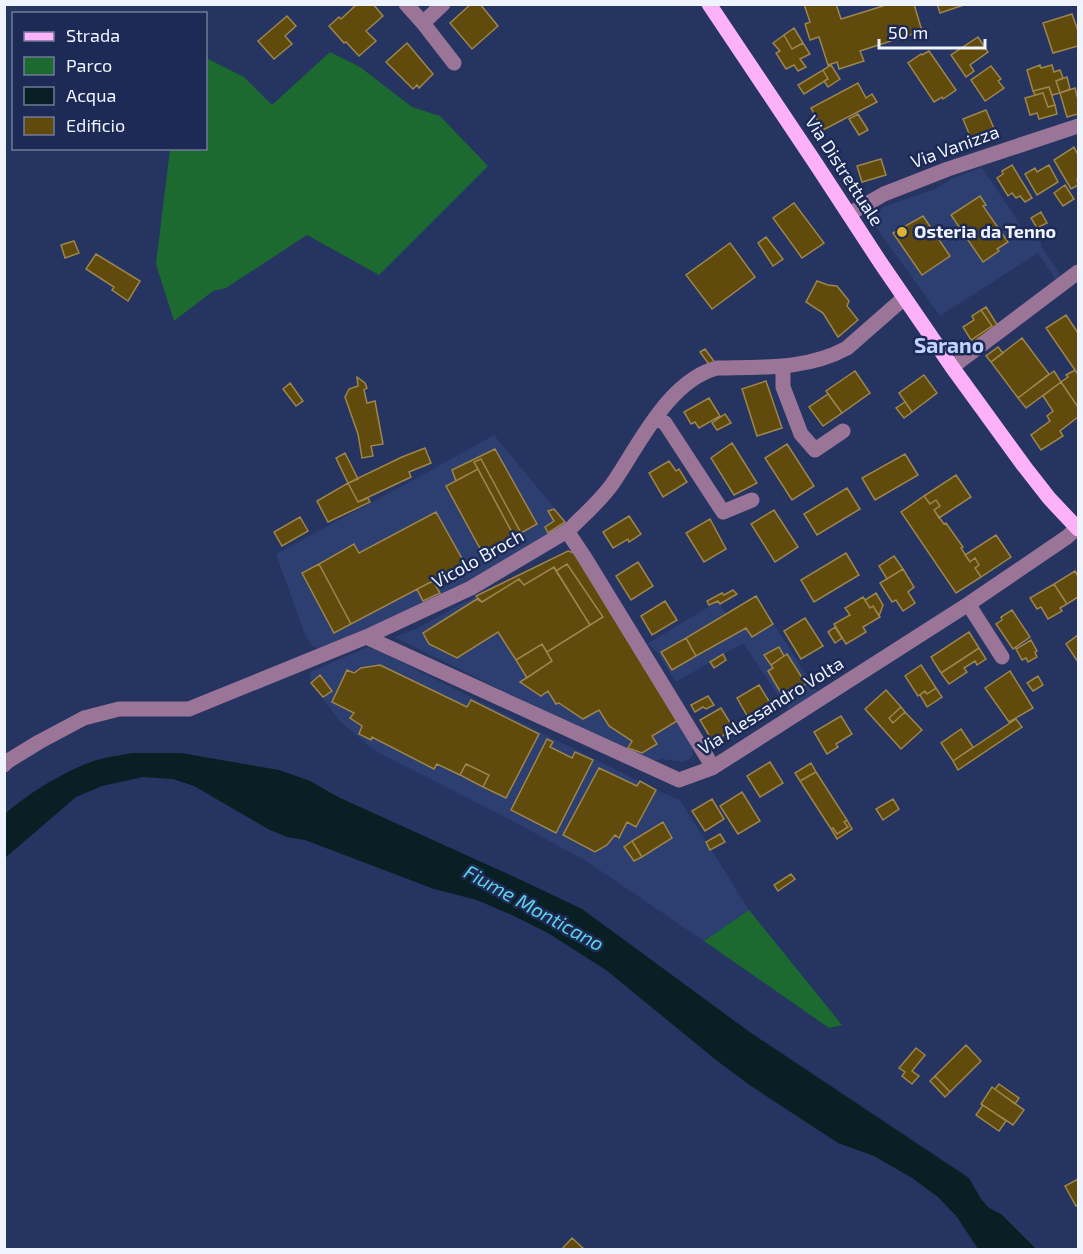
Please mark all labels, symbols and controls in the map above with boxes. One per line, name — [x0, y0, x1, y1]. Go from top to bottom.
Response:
legend — [12, 12, 207, 150]
scale bar — [879, 12, 986, 50]
text: 50 m — [888, 21, 928, 43]
text: Strada — [66, 24, 120, 46]
text: Parco — [66, 54, 112, 76]
text: Acqua — [66, 84, 116, 106]
street label: Via Distrettuale — [801, 111, 889, 230]
text: Edificio — [66, 114, 125, 136]
street label: Via Vanizza — [907, 120, 1002, 172]
place label: Osteria da Tenno — [914, 220, 1056, 242]
marker: Osteria da Tenno — [895, 225, 909, 239]
district label: Sarano — [914, 332, 984, 357]
street label: Vicolo Broch — [428, 524, 527, 592]
street label: Via Alessandro Volta — [694, 651, 847, 759]
water label: Fiume Monticano — [460, 859, 609, 956]

